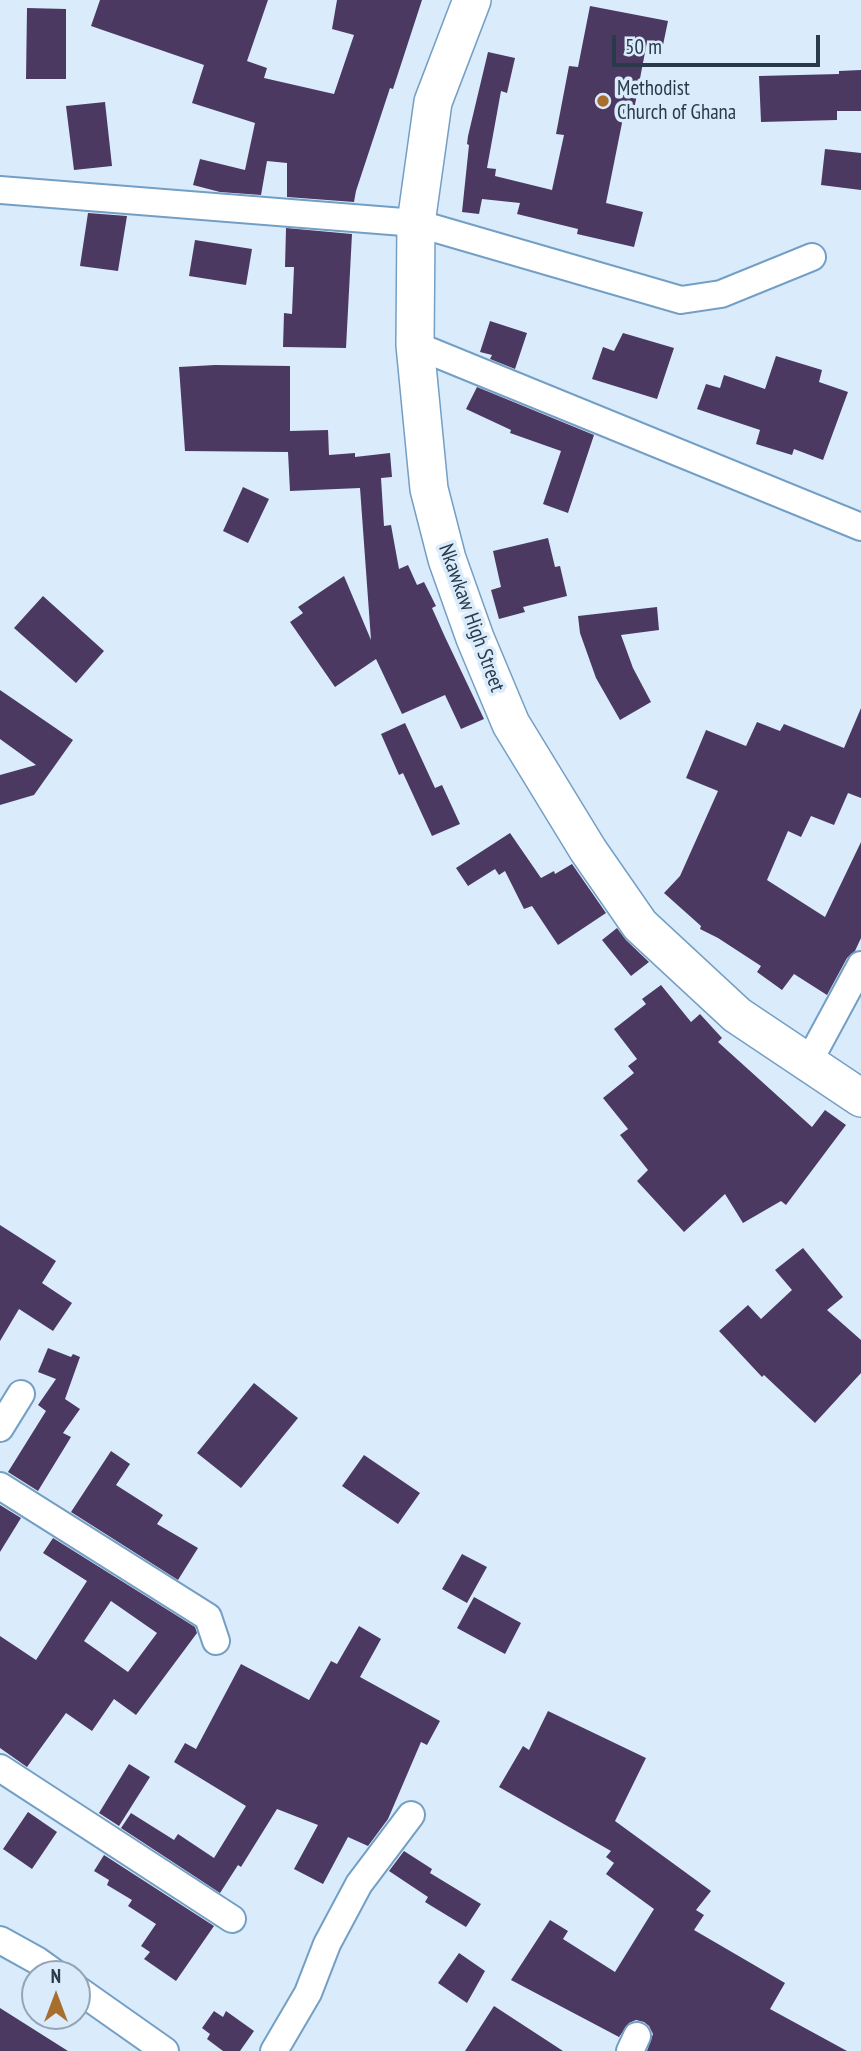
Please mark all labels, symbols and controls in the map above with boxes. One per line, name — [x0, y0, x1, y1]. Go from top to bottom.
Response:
scale bar — [616, 21, 824, 65]
text: 50 m — [625, 33, 662, 60]
place label: Methodist Church of Ghana — [617, 76, 736, 126]
marker: Methodist Church of Ghana — [595, 93, 611, 109]
street label: Nkawkaw High Street — [433, 541, 509, 695]
north arrow — [21, 1960, 91, 2030]
text: N — [51, 1964, 61, 1988]

